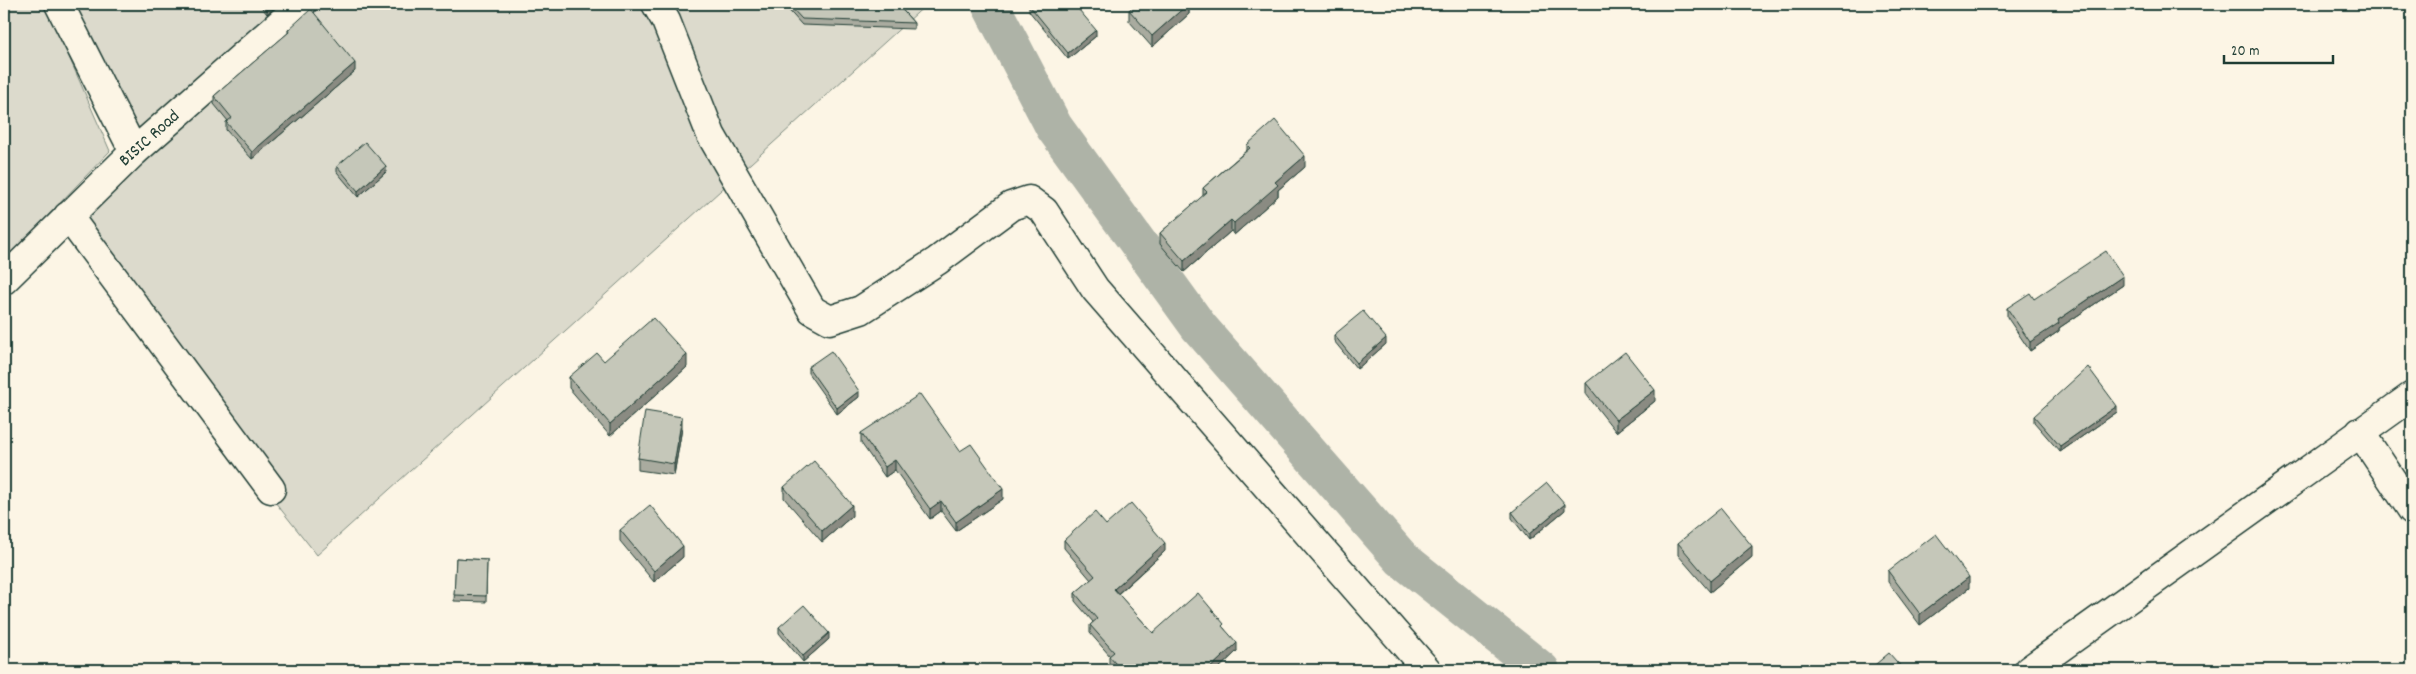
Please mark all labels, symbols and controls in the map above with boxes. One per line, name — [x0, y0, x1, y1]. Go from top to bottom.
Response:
scale bar — [2224, 32, 2332, 64]
text: 20 m — [2231, 41, 2259, 63]
street label: BISIC Road — [114, 105, 186, 173]

